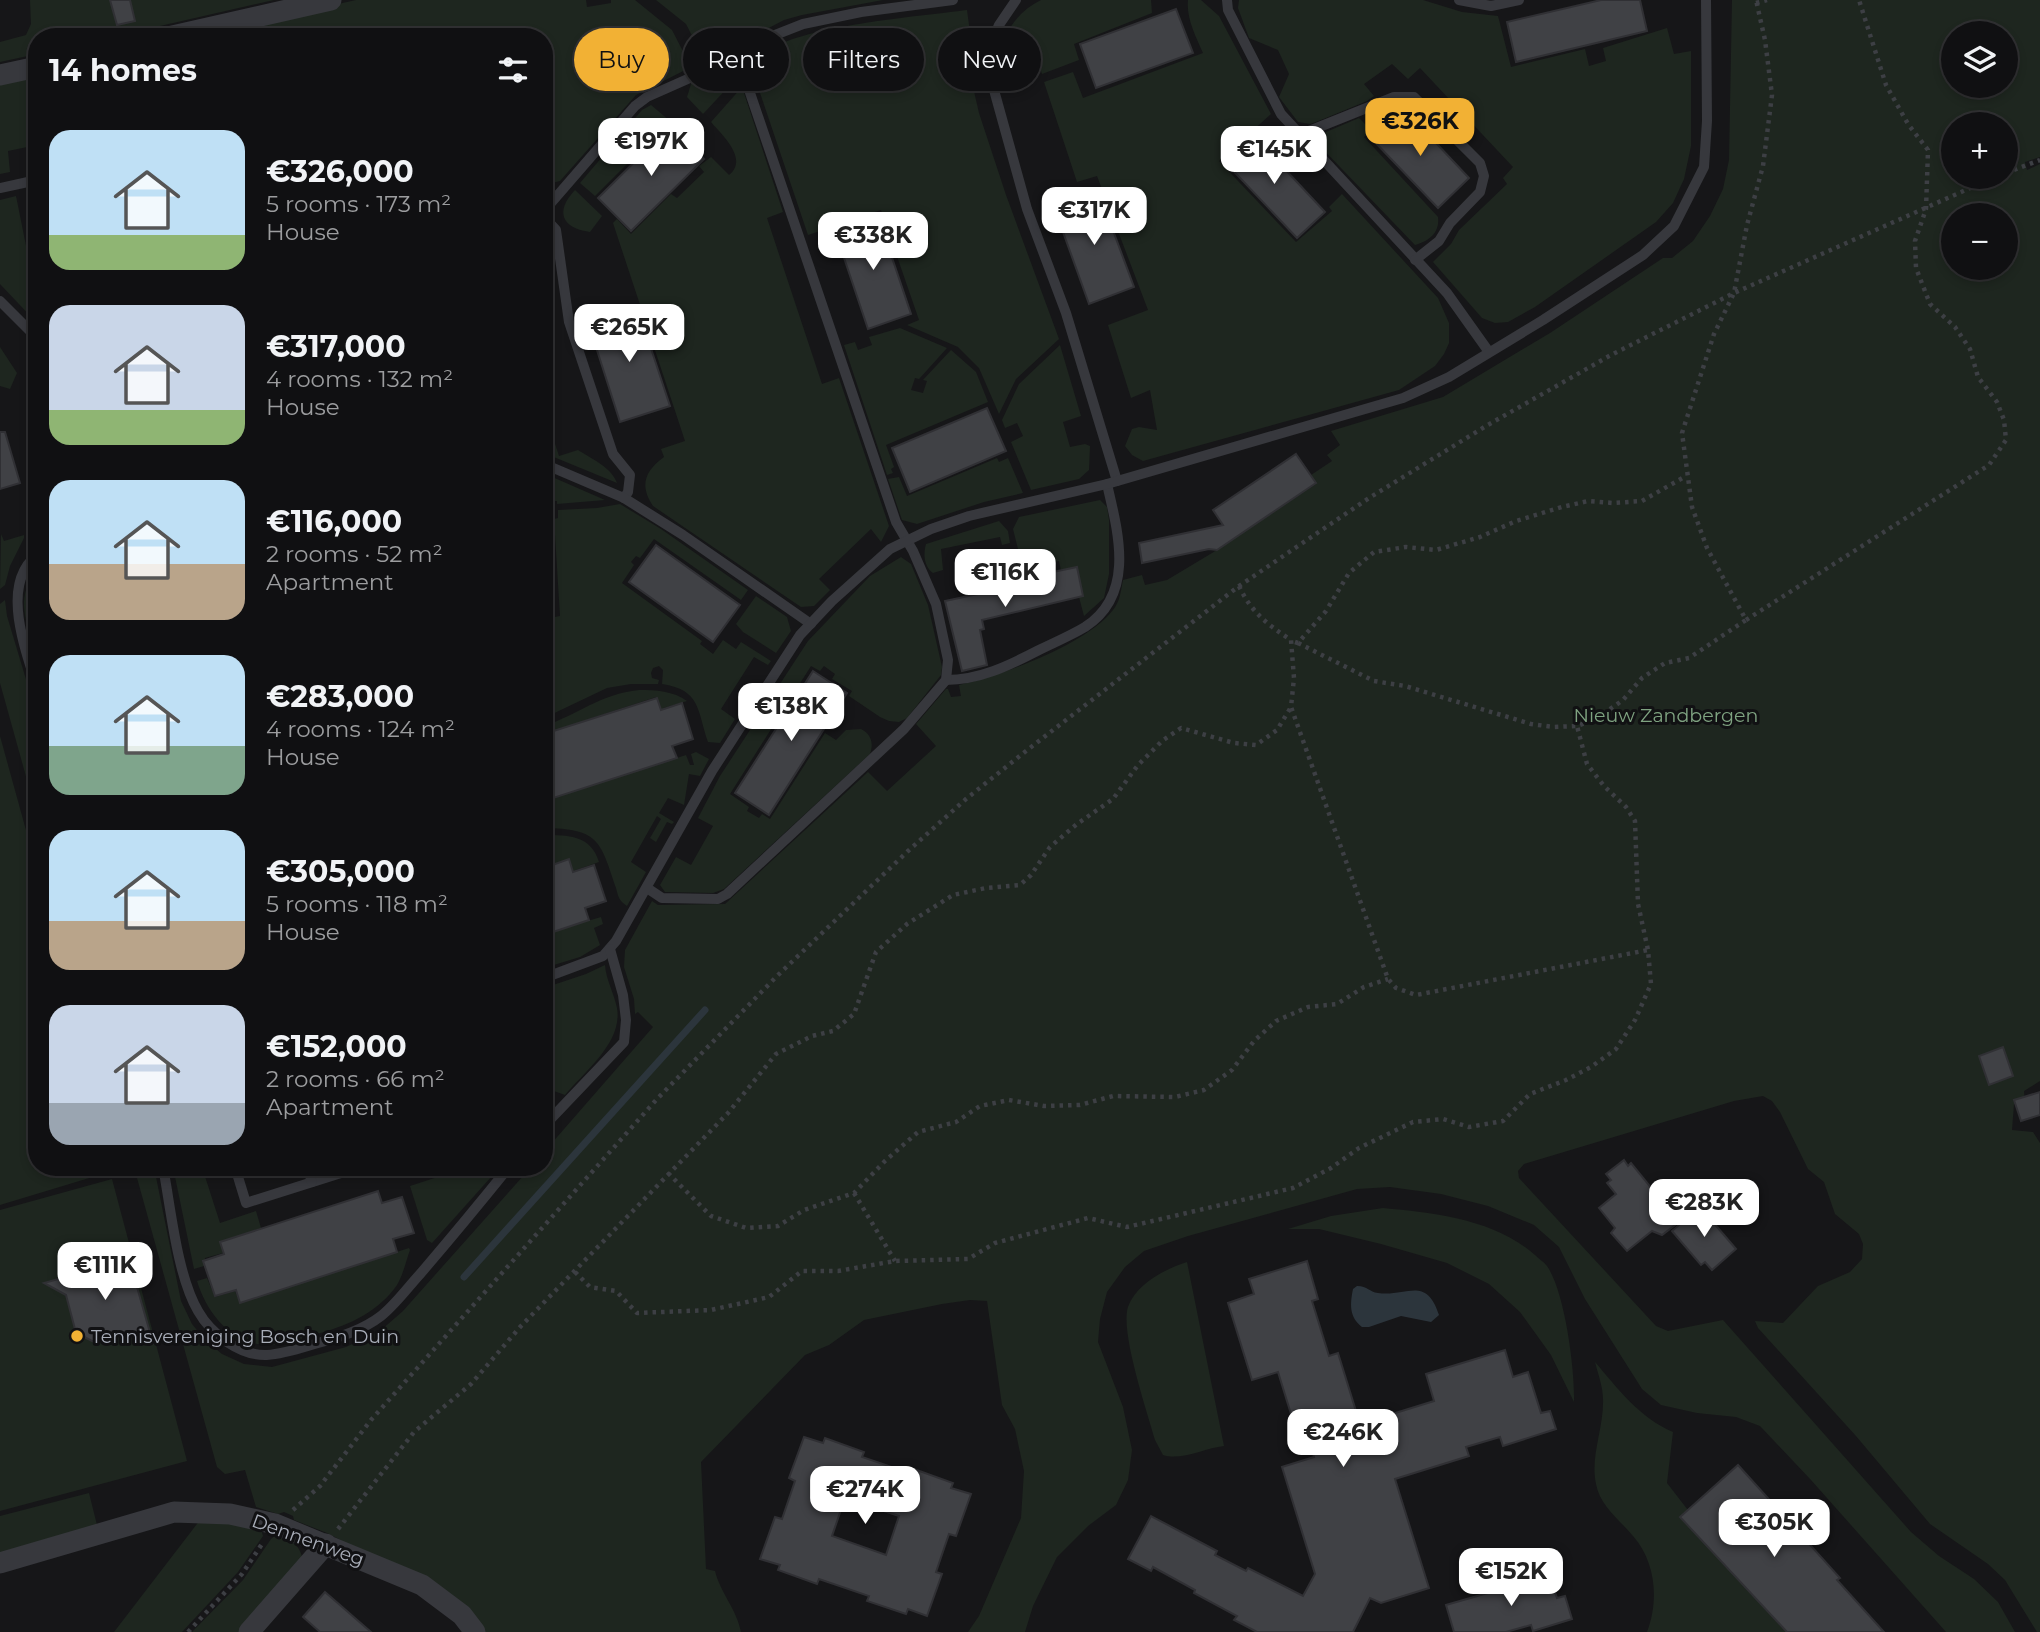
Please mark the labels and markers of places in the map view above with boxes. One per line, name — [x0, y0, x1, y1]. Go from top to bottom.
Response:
pin: €326K — [1371, 99, 1469, 158]
pin: €197K — [602, 118, 700, 178]
pin: €145K — [1225, 127, 1323, 186]
pin: €317K — [1045, 188, 1143, 247]
pin: €338K — [824, 212, 922, 272]
pin: €265K — [580, 304, 678, 364]
pin: €116K — [956, 550, 1054, 609]
pin: €138K — [742, 684, 840, 743]
pin: €283K — [1655, 1180, 1753, 1239]
pin: €111K — [56, 1242, 154, 1302]
place label: Tennisvereniging Bosch en Duin — [91, 1325, 399, 1348]
marker: Tennisvereniging Bosch en Duin — [69, 1328, 85, 1344]
pin: €246K — [1294, 1410, 1392, 1469]
pin: €274K — [816, 1466, 914, 1526]
pin: €305K — [1725, 1500, 1823, 1559]
pin: €152K — [1462, 1548, 1560, 1608]

